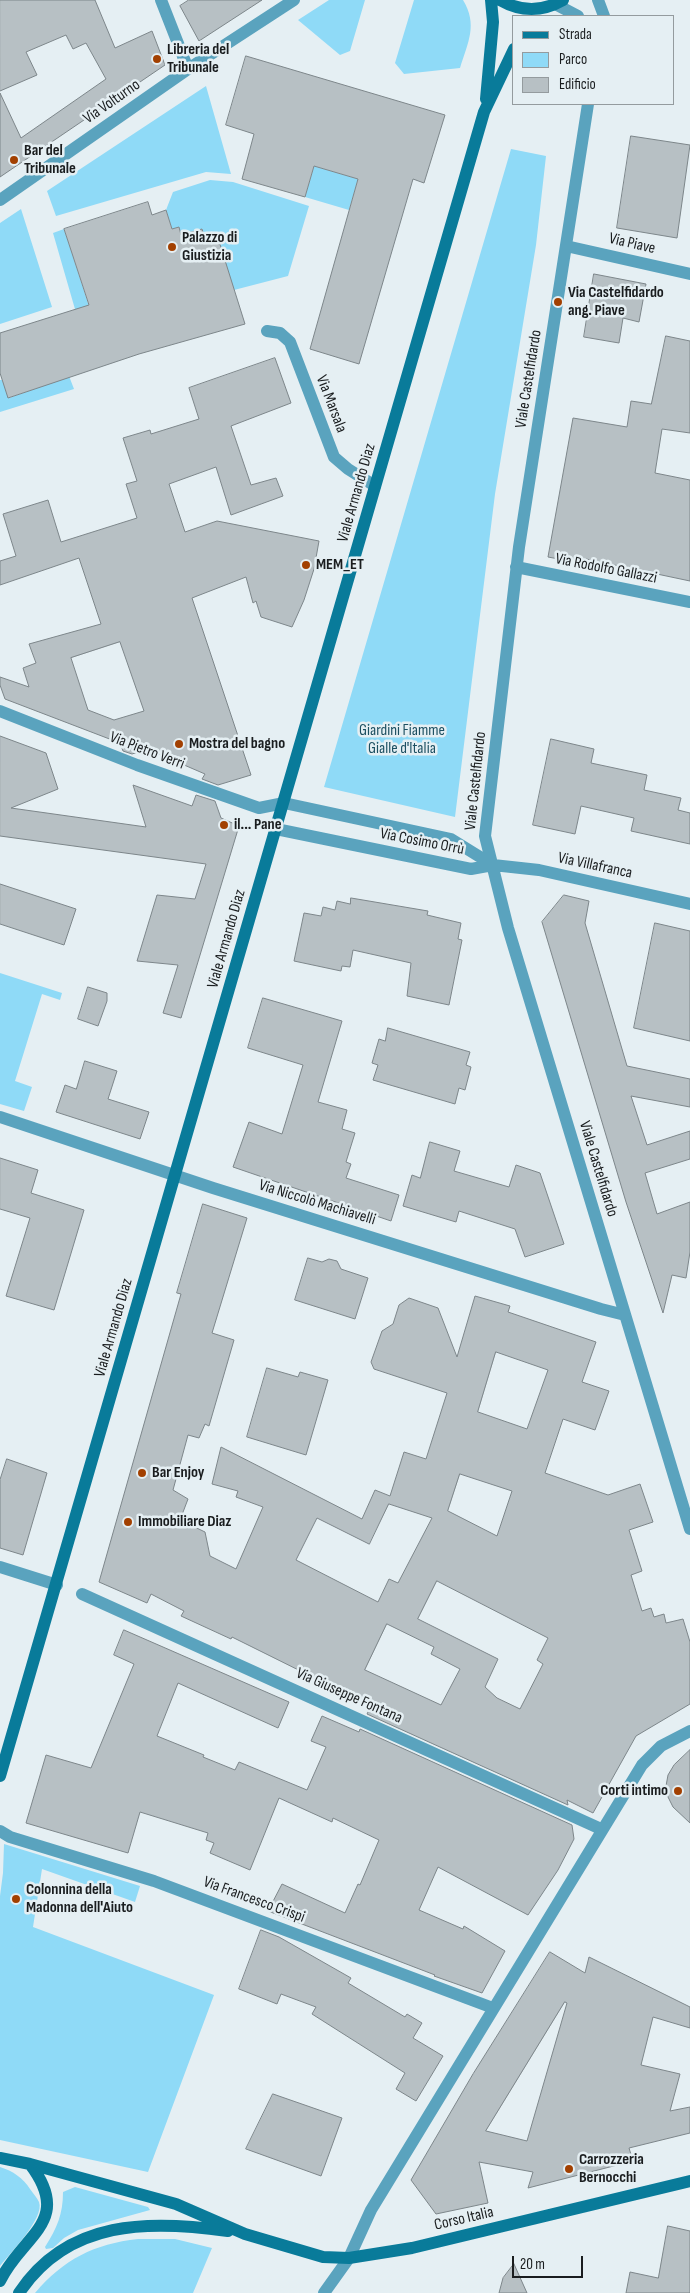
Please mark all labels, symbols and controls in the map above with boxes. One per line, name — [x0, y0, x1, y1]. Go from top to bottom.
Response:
legend — [512, 15, 675, 105]
text: Strada — [559, 25, 592, 44]
place label: Libreria del Tribunale — [167, 40, 229, 78]
text: Parco — [559, 50, 587, 69]
marker: Libreria del Tribunale — [151, 53, 163, 65]
text: Edificio — [559, 75, 596, 94]
street label: Via Volturno — [80, 76, 144, 128]
place label: Bar del Tribunale — [24, 141, 76, 179]
marker: Bar del Tribunale — [8, 154, 20, 166]
place label: Palazzo di Giustizia — [182, 228, 237, 266]
street label: Via Piave — [607, 229, 657, 259]
marker: Palazzo di Giustizia — [166, 241, 178, 253]
place label: Via Castelfidardo ang. Piave — [568, 283, 664, 321]
marker: Via Castelfidardo ang. Piave — [552, 296, 564, 308]
street label: Viale Castelfidardo — [512, 328, 546, 430]
street label: Via Marsala — [311, 373, 351, 435]
street label: Viale Armando Diaz — [334, 441, 380, 545]
street label: Via Rodolfo Gallazzi — [554, 550, 658, 588]
place label: MEM_ET — [316, 555, 364, 575]
marker: MEM_ET — [300, 559, 312, 571]
park label: Giardini Fiamme Gialle d'Italia — [359, 721, 445, 759]
street label: Via Pietro Verri — [107, 728, 187, 774]
street label: Viale Castelfidardo — [461, 731, 491, 831]
place label: Mostra del bagno — [189, 734, 285, 754]
marker: Mostra del bagno — [173, 738, 185, 750]
place label: il... Pane — [234, 815, 281, 835]
marker: il... Pane — [218, 819, 230, 831]
street label: Via Cosimo Orrù — [378, 824, 466, 860]
street label: Via Villafranca — [556, 849, 634, 883]
street label: Viale Armando Diaz — [204, 887, 250, 991]
street label: Viale Castelfidardo — [574, 1119, 622, 1219]
street label: Via Niccolò Machiavelli — [256, 1176, 378, 1230]
street label: Viale Armando Diaz — [91, 1276, 137, 1380]
place label: Bar Enjoy — [152, 1463, 204, 1483]
marker: Bar Enjoy — [136, 1467, 148, 1479]
place label: Immobiliare Diaz — [138, 1512, 232, 1532]
marker: Immobiliare Diaz — [122, 1516, 134, 1528]
street label: Via Giuseppe Fontana — [293, 1664, 405, 1728]
place label: Corti intimo — [600, 1781, 668, 1801]
marker: Corti intimo — [672, 1785, 684, 1797]
street label: Via Francesco Crispi — [200, 1873, 308, 1927]
place label: Colonnina della Madonna dell'Aiuto — [26, 1880, 133, 1918]
marker: Colonnina della Madonna dell'Aiuto — [10, 1893, 22, 1905]
place label: Carrozzeria Bernocchi — [579, 2150, 644, 2188]
marker: Carrozzeria Bernocchi — [563, 2163, 575, 2175]
street label: Corso Italia — [433, 2203, 495, 2235]
scale bar — [515, 2246, 586, 2278]
text: 20 m — [520, 2255, 545, 2274]

